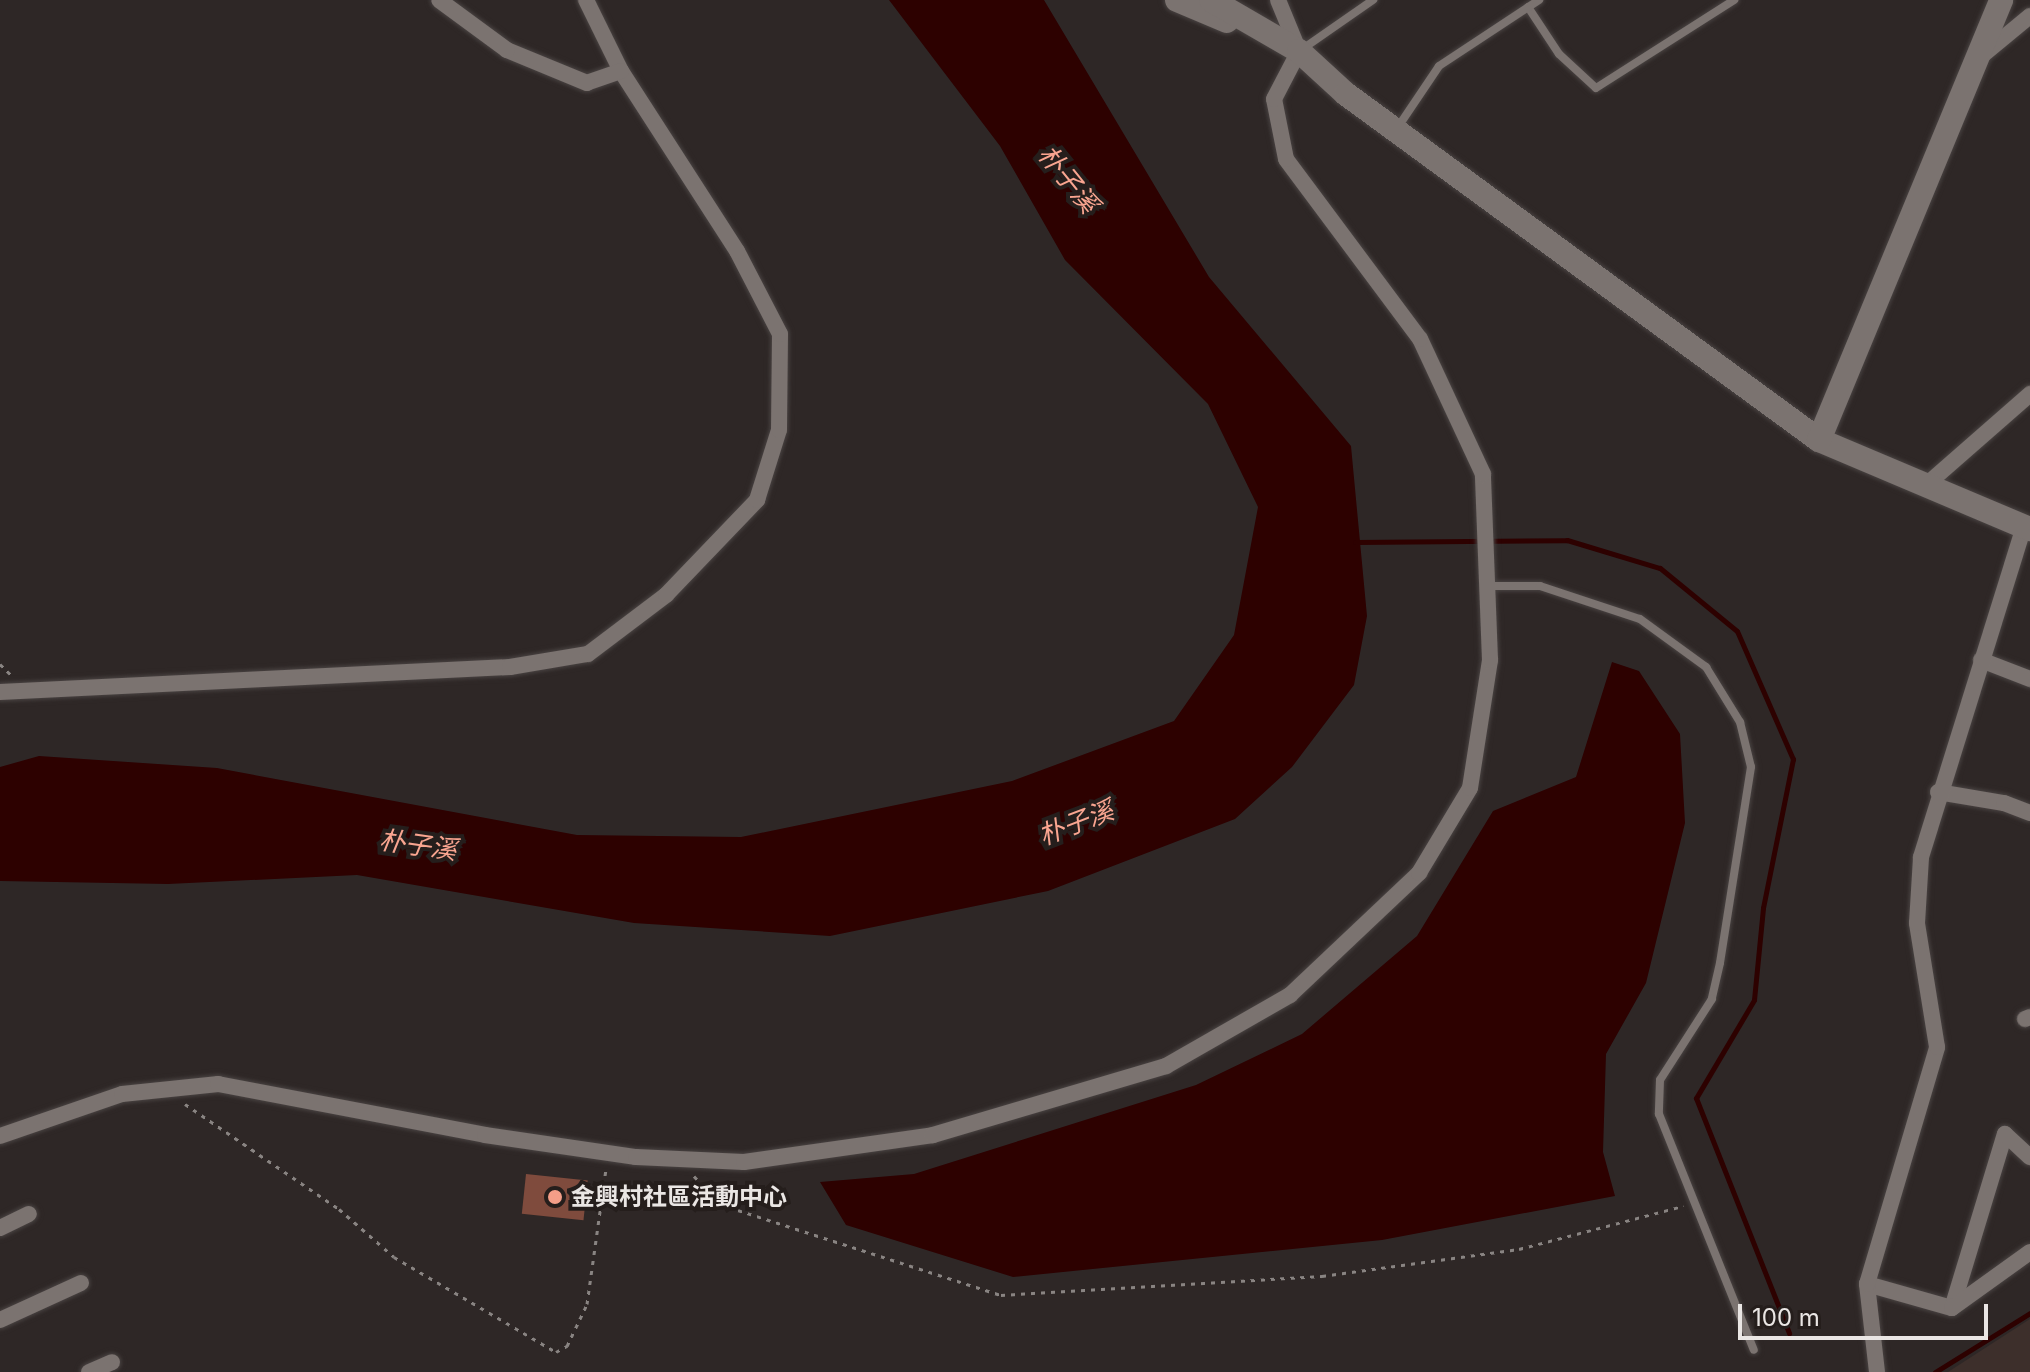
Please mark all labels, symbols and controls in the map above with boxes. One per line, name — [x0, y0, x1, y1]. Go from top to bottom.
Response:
water label: 朴子溪 — [1031, 139, 1105, 219]
water label: 朴子溪 — [1034, 794, 1118, 852]
water label: 朴子溪 — [377, 824, 459, 866]
place label: 金興村社區活動中心 — [571, 1183, 787, 1211]
marker: 金興村社區活動中心 — [546, 1188, 564, 1206]
scale bar — [1742, 1288, 1992, 1338]
text: 100 m — [1752, 1303, 1820, 1332]

